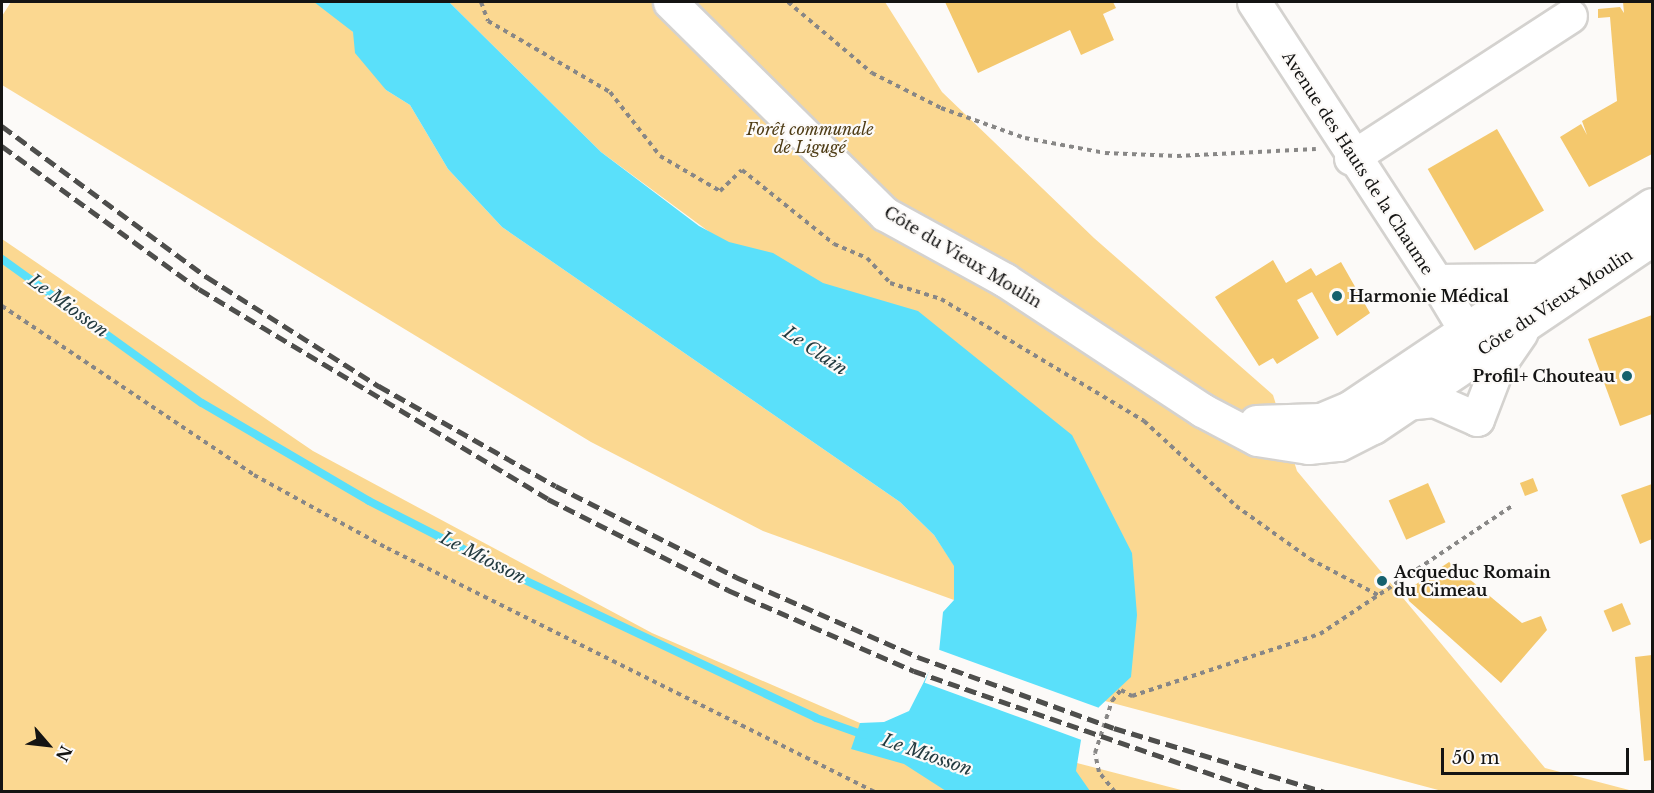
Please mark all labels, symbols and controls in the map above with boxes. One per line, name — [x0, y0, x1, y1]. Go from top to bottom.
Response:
street label: Avenue des Hauts de la Chaume — [1278, 48, 1438, 278]
park label: Forêt communale de Ligugé — [746, 119, 874, 157]
street label: Côte du Vieux Moulin — [880, 202, 1046, 312]
street label: Côte du Vieux Moulin — [1474, 245, 1636, 359]
water label: Le Miosson — [24, 270, 112, 342]
place label: Harmonie Médical — [1349, 286, 1509, 306]
marker: Harmonie Médical — [1330, 289, 1344, 303]
water label: Le Clain — [779, 322, 851, 380]
place label: Profil+ Chouteau — [1473, 366, 1615, 386]
marker: Profil+ Chouteau — [1620, 369, 1634, 383]
water label: Le Miosson — [436, 527, 530, 589]
place label: Acqueduc Romain du Cimeau — [1394, 562, 1551, 600]
marker: Acqueduc Romain du Cimeau — [1375, 574, 1389, 588]
north arrow — [18, 715, 78, 775]
water label: Le Miosson — [879, 730, 975, 780]
scale bar — [1444, 736, 1632, 774]
text: N — [52, 742, 76, 765]
text: 50 m — [1452, 747, 1500, 769]

